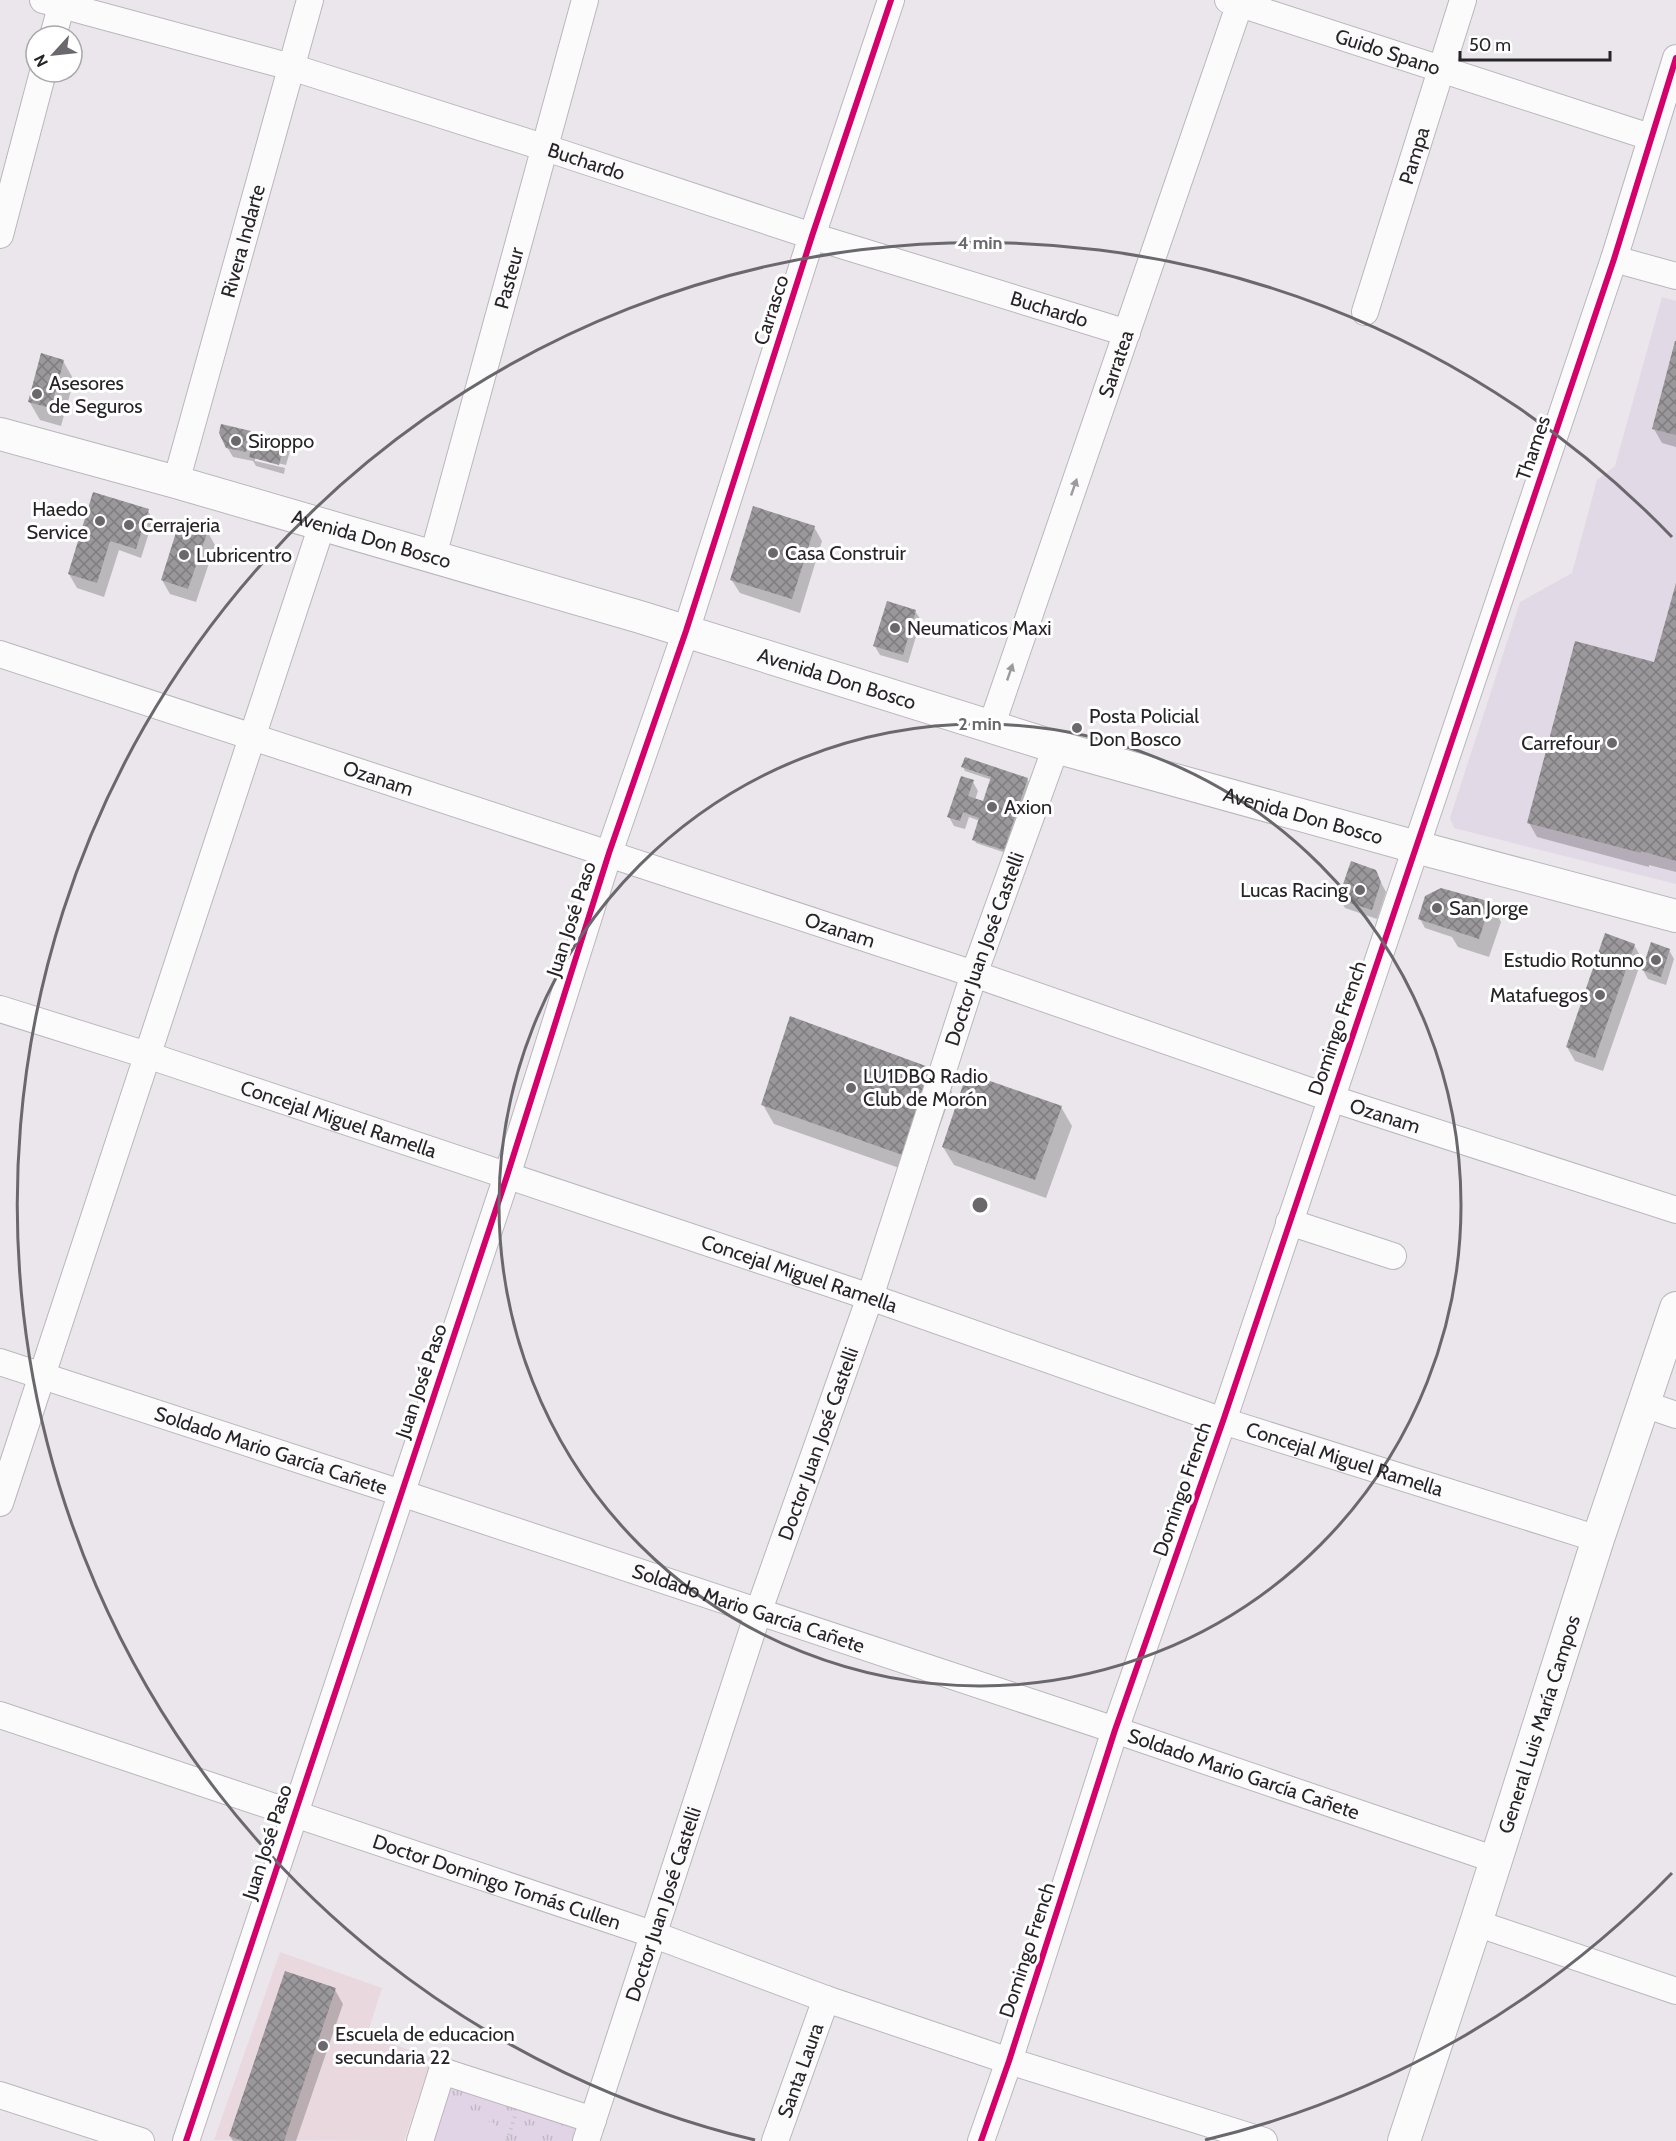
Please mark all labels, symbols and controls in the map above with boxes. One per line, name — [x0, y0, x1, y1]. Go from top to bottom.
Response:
north arrow — [24, 24, 84, 84]
street label: Guido Spano — [1332, 24, 1443, 80]
scale bar — [1460, 24, 1610, 62]
text: 50 m — [1469, 34, 1511, 56]
text: N — [30, 51, 52, 70]
street label: Pampa — [1394, 123, 1435, 187]
street label: Buchardo — [545, 137, 628, 185]
street label: Rivera Indarte — [216, 182, 270, 300]
text: 4 min — [957, 232, 1003, 254]
street label: Pasteur — [489, 244, 529, 312]
street label: Carrasco — [748, 272, 794, 348]
street label: Buchardo — [1008, 286, 1091, 332]
street label: Sarratea — [1093, 327, 1139, 401]
place label: Asesores de Seguros — [49, 371, 143, 418]
marker: Asesores de Seguros — [30, 387, 44, 401]
street label: Thames — [1511, 412, 1555, 484]
place label: Siroppo — [248, 429, 314, 453]
marker: Siroppo — [229, 434, 243, 448]
one-way arrow — [1069, 478, 1079, 496]
place label: Haedo Service — [27, 497, 88, 544]
street label: Avenida Don Bosco — [289, 504, 454, 573]
place label: Cerrajeria — [141, 513, 220, 537]
marker: Haedo Service — [93, 514, 107, 528]
marker: Cerrajeria — [122, 518, 136, 532]
place label: Casa Construir — [785, 541, 907, 565]
place label: Lubricentro — [196, 543, 292, 567]
marker: Casa Construir — [766, 546, 780, 560]
marker: Lubricentro — [177, 548, 191, 562]
place label: Neumaticos Maxi — [907, 616, 1052, 640]
marker: Neumaticos Maxi — [888, 621, 902, 635]
street label: Avenida Don Bosco — [755, 643, 919, 715]
one-way arrow — [1006, 663, 1015, 681]
place label: Posta Policial Don Bosco — [1089, 704, 1199, 751]
text: 2 min — [958, 713, 1002, 735]
marker: Posta Policial Don Bosco — [1070, 721, 1084, 735]
place label: Carrefour — [1521, 731, 1601, 755]
marker: Carrefour — [1605, 736, 1619, 750]
street label: Ozanam — [340, 755, 416, 801]
street label: Avenida Don Bosco — [1221, 782, 1386, 849]
place label: Axion — [1004, 795, 1052, 819]
marker: Axion — [985, 800, 999, 814]
street label: Doctor Juan José Castelli — [940, 849, 1029, 1049]
street label: Juan José Paso — [541, 858, 601, 980]
place label: Lucas Racing — [1240, 878, 1349, 902]
marker: Lucas Racing — [1353, 883, 1367, 897]
place label: San Jorge — [1449, 896, 1528, 920]
marker: San Jorge — [1430, 901, 1444, 915]
street label: Ozanam — [802, 907, 878, 953]
place label: Estudio Rotunno — [1504, 948, 1644, 972]
marker: Estudio Rotunno — [1649, 953, 1663, 967]
street label: Domingo French — [1303, 958, 1371, 1098]
place label: Matafuegos — [1490, 983, 1588, 1007]
marker: Matafuegos — [1593, 988, 1607, 1002]
place label: LU1DBQ Radio Club de Morón — [863, 1064, 988, 1111]
street label: Concejal Miguel Ramella — [237, 1075, 440, 1163]
marker: LU1DBQ Radio Club de Morón — [844, 1081, 858, 1095]
street label: Ozanam — [1347, 1093, 1423, 1138]
centre of rings — [970, 1195, 990, 1215]
street label: Concejal Miguel Ramella — [698, 1229, 901, 1318]
street label: Juan José Paso — [390, 1321, 452, 1442]
street label: Doctor Juan José Castelli — [773, 1344, 863, 1544]
street label: Soldado Mario García Cañete — [152, 1401, 390, 1500]
street label: Concejal Miguel Ramella — [1243, 1417, 1446, 1502]
street label: Domingo French — [1148, 1419, 1216, 1559]
street label: Soldado Mario García Cañete — [629, 1559, 868, 1658]
street label: General Luis María Campos — [1493, 1612, 1585, 1837]
street label: Soldado Mario García Cañete — [1125, 1723, 1363, 1825]
street label: Juan José Paso — [237, 1781, 297, 1903]
street label: Doctor Juan José Castelli — [620, 1804, 706, 2005]
street label: Doctor Domingo Tomás Cullen — [370, 1829, 624, 1935]
street label: Domingo French — [994, 1879, 1060, 2021]
street label: Santa Laura — [772, 2019, 829, 2121]
place label: Escuela de educacion secundaria 22 — [335, 2022, 515, 2069]
marker: Escuela de educacion secundaria 22 — [316, 2039, 330, 2053]

